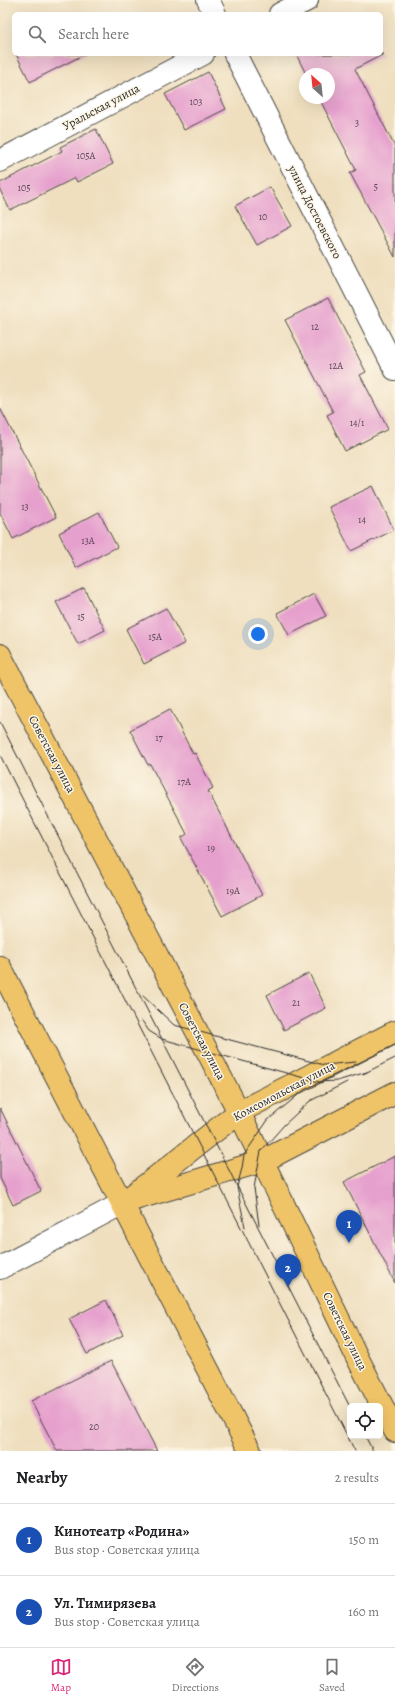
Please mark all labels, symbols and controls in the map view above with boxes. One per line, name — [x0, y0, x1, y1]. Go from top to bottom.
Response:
search box — [12, 12, 383, 56]
icon: search — [26, 23, 48, 45]
text: Search here — [58, 24, 129, 44]
north arrow — [299, 68, 335, 104]
street label: Уральская улица — [60, 80, 143, 134]
house number: 103 — [190, 95, 202, 108]
house number: 3 — [355, 116, 359, 129]
house number: 105А — [77, 149, 96, 162]
street label: улица Достоевского — [284, 162, 345, 261]
house number: 5 — [374, 180, 378, 193]
house number: 105 — [17, 181, 31, 194]
house number: 10 — [259, 210, 267, 223]
house number: 12 — [311, 320, 319, 333]
house number: 12А — [329, 359, 343, 372]
house number: 14/1 — [350, 416, 365, 429]
house number: 13 — [21, 500, 29, 513]
house number: 14 — [358, 513, 366, 526]
house number: 13А — [81, 534, 95, 547]
house number: 15 — [77, 610, 85, 623]
your location — [248, 624, 268, 644]
house number: 15А — [148, 630, 162, 643]
street label: Советская улица — [25, 713, 79, 796]
house number: 17 — [155, 731, 164, 744]
house number: 17А — [177, 775, 191, 788]
house number: 19 — [207, 841, 215, 854]
house number: 19А — [226, 884, 240, 897]
house number: 21 — [292, 996, 301, 1009]
street label: Советская улица — [175, 1000, 229, 1083]
street label: Комсомольская улица — [230, 1057, 338, 1125]
pin: 1 — [336, 1210, 362, 1243]
pin: 2 — [275, 1254, 301, 1287]
street label: Советская улица — [319, 1289, 371, 1373]
map controls — [347, 1403, 383, 1439]
button: locate — [347, 1403, 383, 1439]
house number: 20 — [89, 1420, 99, 1433]
text: Nearby — [16, 1466, 67, 1489]
text: 2 results — [335, 1469, 379, 1486]
text: Кинотеатр «Родина» — [54, 1521, 189, 1541]
text: 1 — [27, 1531, 31, 1548]
text: 150 m — [349, 1531, 379, 1548]
text: Bus stop · Советская улица — [54, 1541, 200, 1558]
text: Ул. Тимирязева — [54, 1593, 156, 1613]
text: 2 — [26, 1603, 32, 1620]
text: 160 m — [348, 1603, 379, 1620]
text: Bus stop · Советская улица — [54, 1613, 200, 1630]
tab: Map — [50, 1656, 72, 1695]
tab: Directions — [172, 1656, 219, 1695]
tab: Saved — [319, 1656, 345, 1695]

